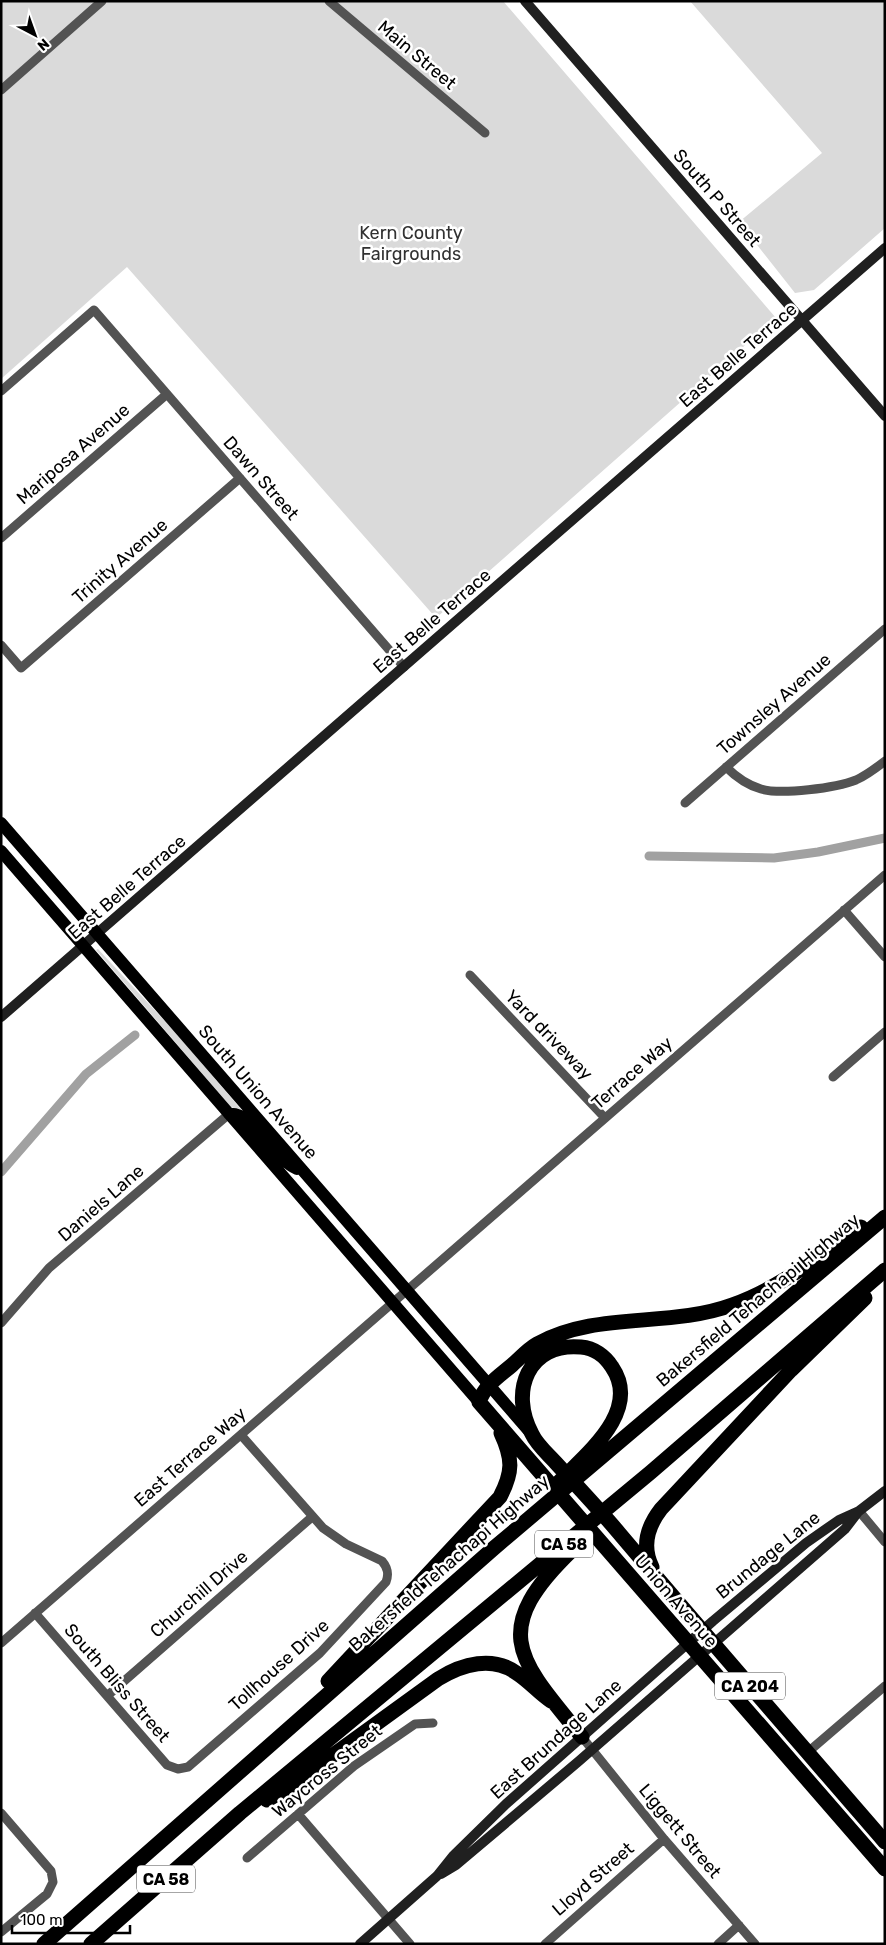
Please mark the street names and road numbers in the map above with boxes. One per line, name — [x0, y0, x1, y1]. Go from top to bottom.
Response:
street label: Main Street — [373, 16, 461, 94]
street label: South P Street — [669, 145, 765, 251]
street label: East Belle Terrace — [675, 298, 801, 412]
street label: Mariposa Avenue — [12, 399, 134, 509]
street label: Dawn Street — [219, 432, 303, 524]
street label: Trinity Avenue — [68, 514, 172, 608]
street label: East Belle Terrace — [369, 564, 495, 678]
street label: Townsley Avenue — [712, 649, 836, 759]
street label: East Belle Terrace — [64, 830, 190, 944]
street label: Yard driveway — [501, 985, 598, 1085]
street label: South Union Avenue — [194, 1020, 322, 1164]
street label: Terrace Way — [587, 1032, 677, 1114]
street label: Daniels Lane — [54, 1160, 148, 1246]
street label: Bakersfield Tehachapi Highway — [652, 1208, 864, 1392]
street label: East Terrace Way — [130, 1402, 250, 1512]
street label: Bakersfield Tehachapi Highway — [344, 1470, 554, 1656]
street label: Brundage Lane — [712, 1506, 824, 1604]
road number: CA 58 — [535, 1530, 593, 1558]
street label: Churchill Drive — [146, 1546, 252, 1642]
street label: Union Avenue — [630, 1550, 722, 1652]
street label: Tollhouse Drive — [224, 1614, 334, 1716]
street label: South Bliss Street — [59, 1619, 175, 1747]
road number: CA 204 — [715, 1672, 785, 1700]
street label: East Brundage Lane — [486, 1674, 626, 1804]
street label: Waycross Street — [268, 1720, 386, 1822]
street label: Liggett Street — [634, 1779, 726, 1883]
street label: Lloyd Street — [548, 1837, 638, 1921]
road number: CA 58 — [137, 1866, 195, 1892]

